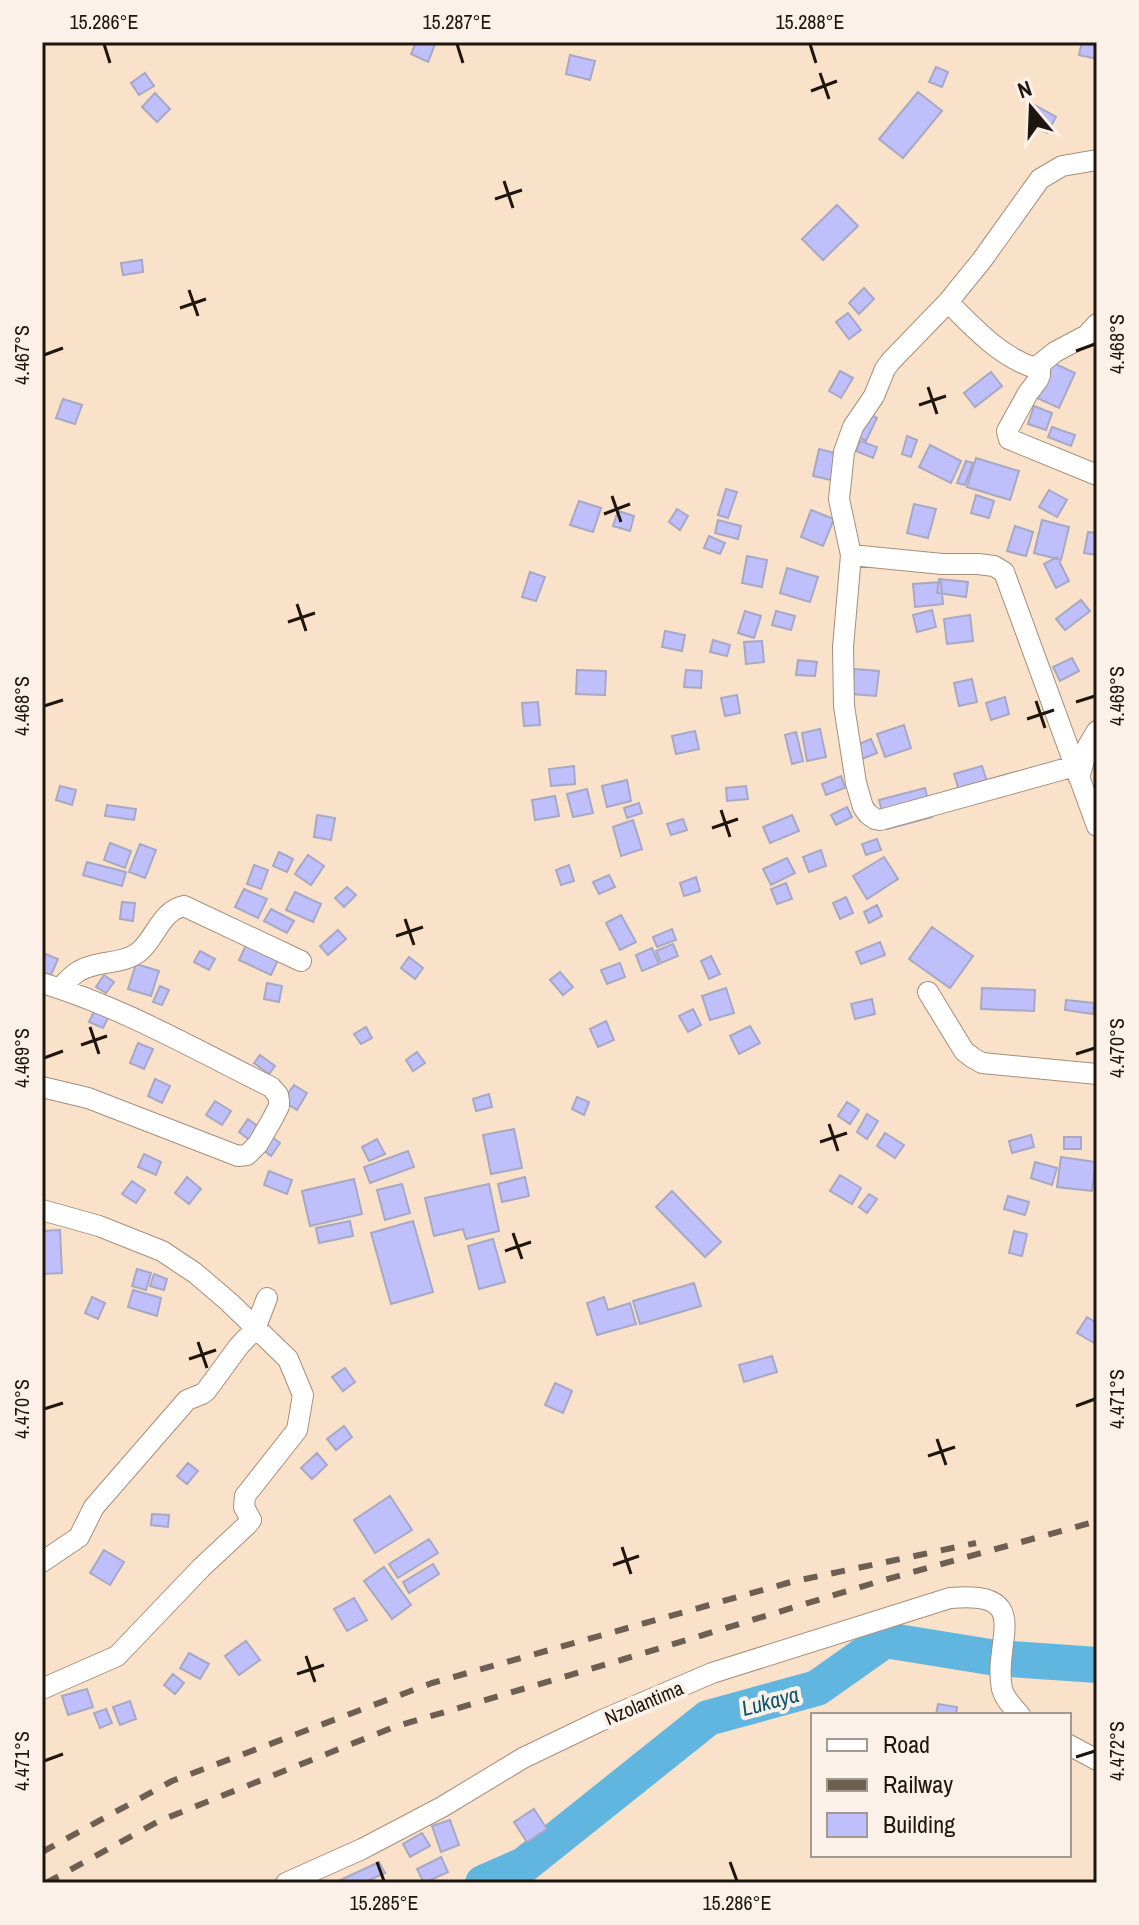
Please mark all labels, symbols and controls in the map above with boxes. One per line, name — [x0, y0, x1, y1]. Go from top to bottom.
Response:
text: 15.286°E — [69, 8, 139, 35]
text: 15.287°E — [422, 8, 492, 35]
text: 15.288°E — [775, 8, 845, 35]
north arrow — [991, 68, 1071, 148]
text: N — [1013, 73, 1036, 105]
text: 4.468°S — [1103, 314, 1130, 374]
text: 4.467°S — [8, 325, 35, 385]
text: 4.469°S — [1103, 666, 1130, 726]
text: 4.468°S — [8, 676, 35, 736]
text: 4.470°S — [1103, 1018, 1130, 1078]
text: 4.469°S — [8, 1028, 35, 1088]
text: 4.471°S — [1103, 1369, 1130, 1429]
text: 4.470°S — [8, 1379, 35, 1439]
street label: Nzolantima — [600, 1674, 687, 1731]
water label: Lukaya — [738, 1679, 802, 1723]
legend — [811, 1713, 1071, 1857]
text: 4.472°S — [1103, 1721, 1130, 1781]
text: Road — [883, 1728, 930, 1760]
text: 4.471°S — [8, 1731, 35, 1791]
text: Railway — [883, 1768, 953, 1800]
text: Building — [883, 1808, 955, 1840]
text: 15.285°E — [349, 1889, 419, 1916]
text: 15.286°E — [702, 1889, 772, 1916]

